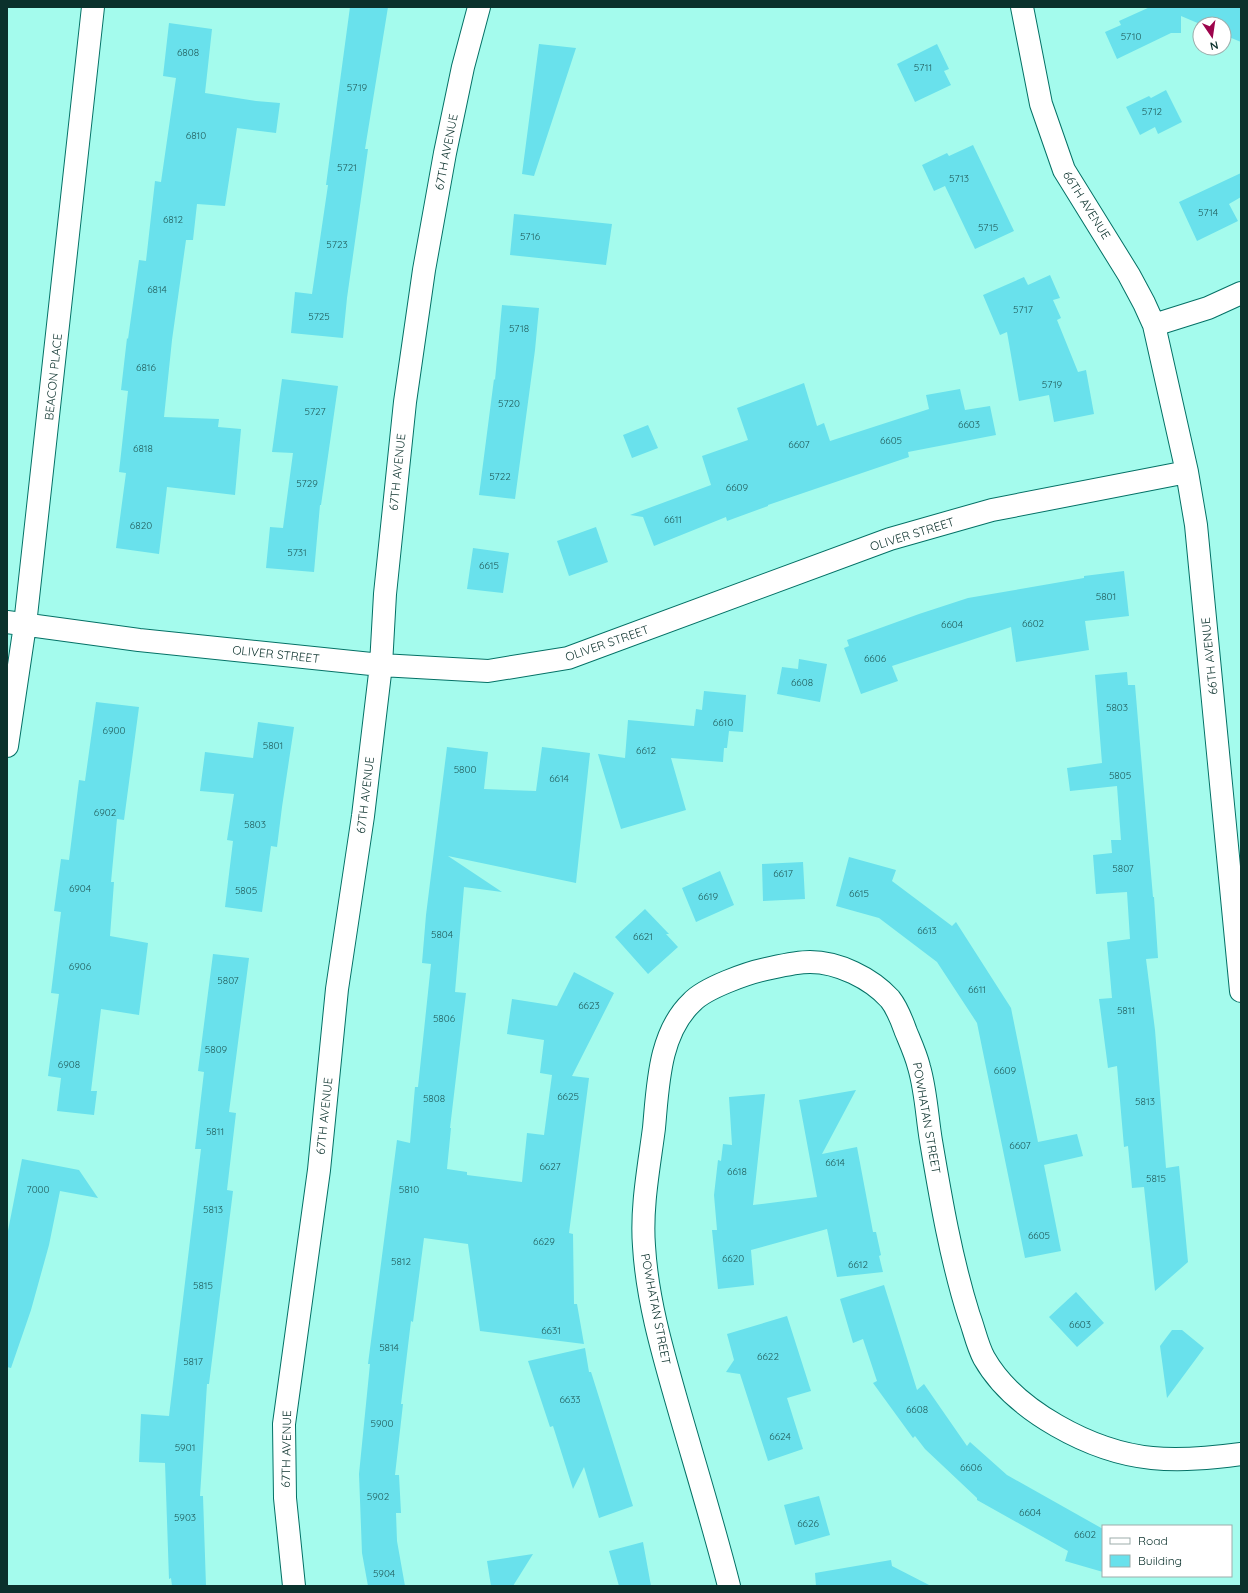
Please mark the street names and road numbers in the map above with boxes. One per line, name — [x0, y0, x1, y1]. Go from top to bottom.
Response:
street label: 67TH AVENUE — [431, 112, 461, 191]
street label: 66TH AVENUE — [1060, 168, 1114, 242]
street label: BEACON PLACE — [41, 333, 65, 421]
street label: 67TH AVENUE — [385, 433, 409, 511]
street label: OLIVER STREET — [868, 514, 956, 554]
street label: 66TH AVENUE — [1197, 616, 1221, 695]
street label: OLIVER STREET — [563, 622, 651, 664]
street label: OLIVER STREET — [232, 642, 320, 666]
street label: 67TH AVENUE — [353, 756, 377, 834]
street label: POWHATAN STREET — [910, 1061, 944, 1175]
street label: 67TH AVENUE — [312, 1077, 336, 1155]
street label: POWHATAN STREET — [638, 1252, 674, 1366]
street label: 67TH AVENUE — [278, 1410, 294, 1488]

